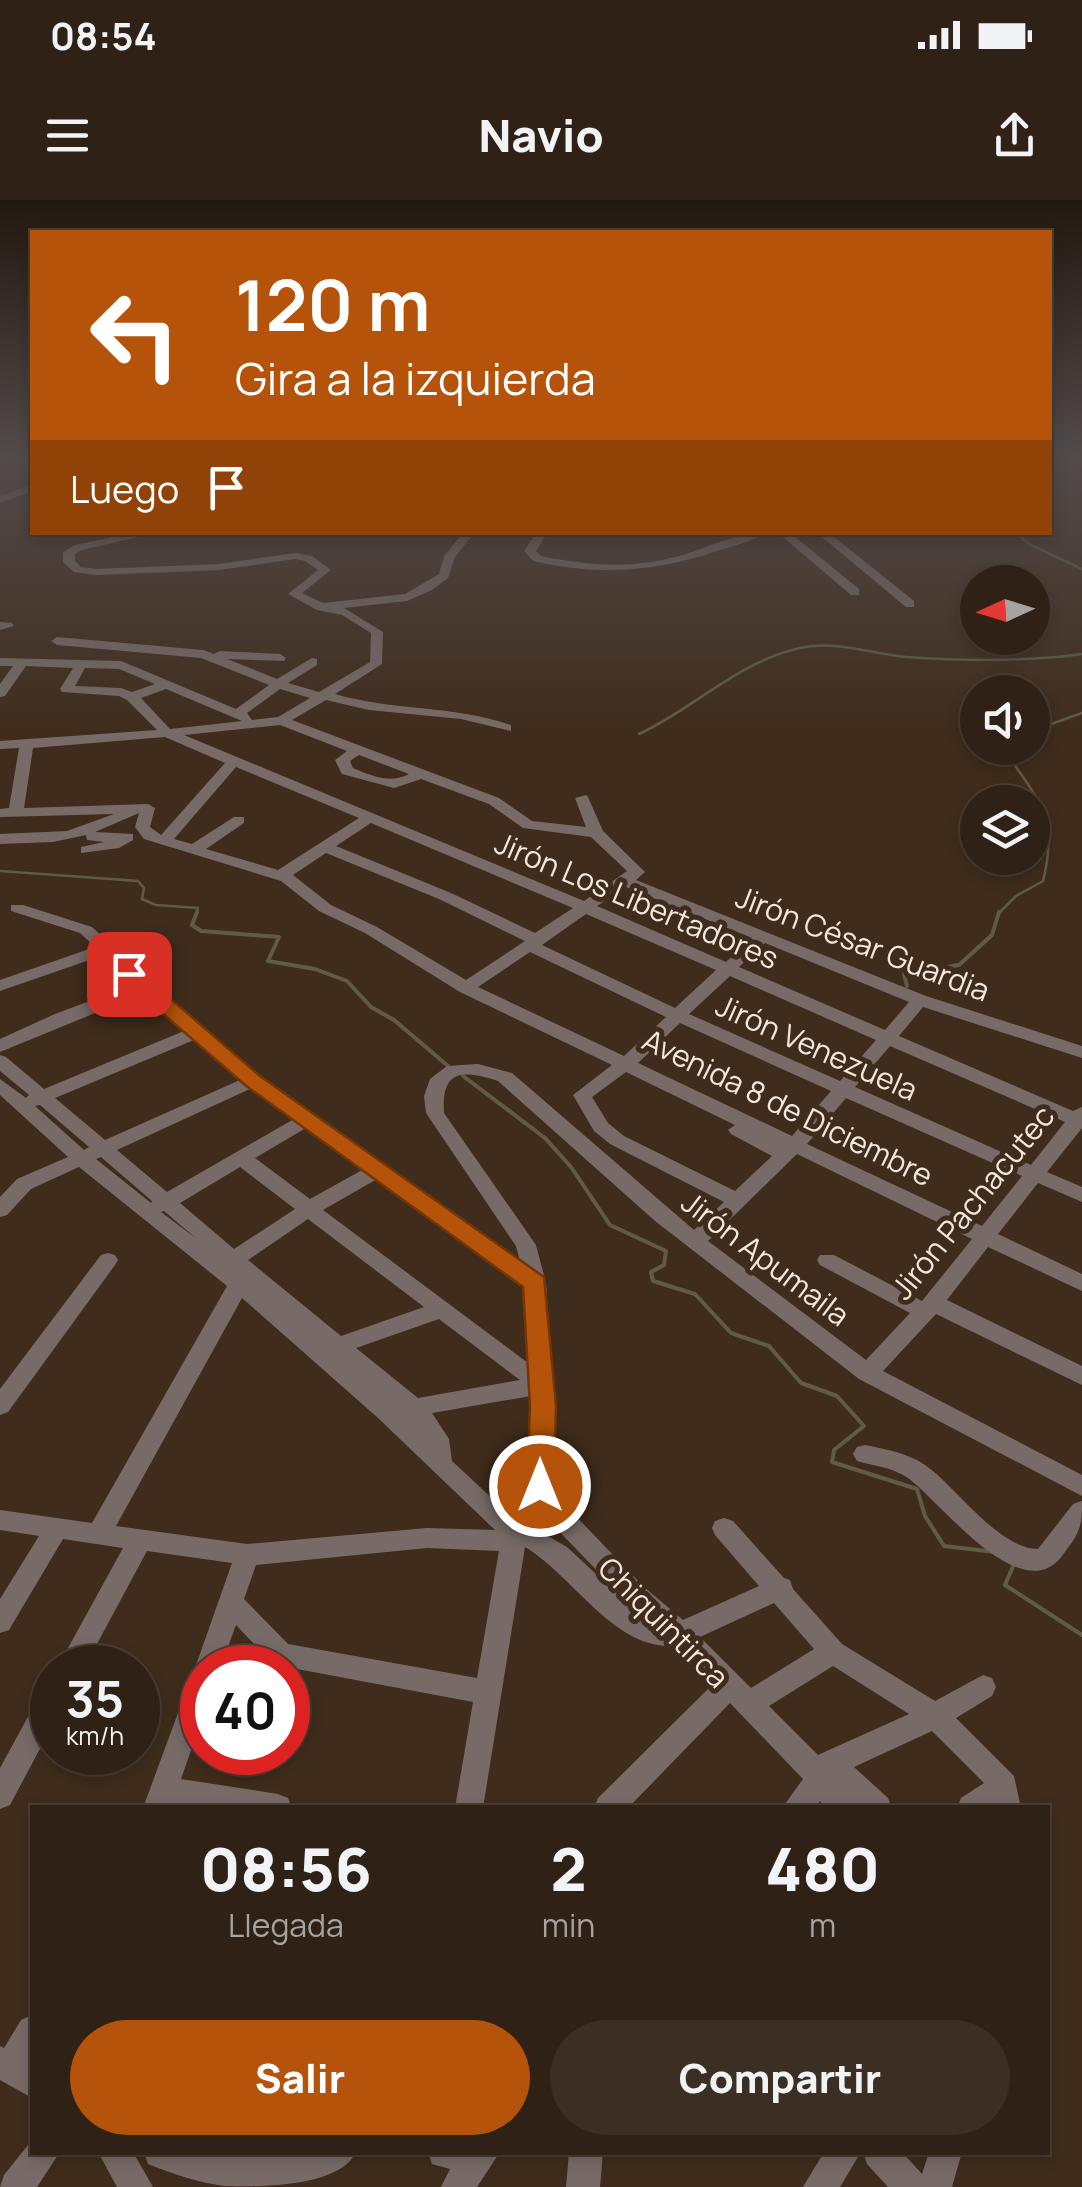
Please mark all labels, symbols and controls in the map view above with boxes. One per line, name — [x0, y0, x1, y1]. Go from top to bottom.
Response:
text: 08:54 — [50, 9, 157, 61]
text: Navio — [478, 104, 604, 166]
icon: menu — [40, 108, 95, 163]
icon: share — [987, 108, 1042, 163]
text: 120 m — [235, 256, 430, 352]
icon: left — [70, 270, 200, 400]
text: Gira a la izquierda — [235, 347, 596, 409]
icon: arrive — [199, 460, 254, 515]
text: Luego — [70, 462, 179, 514]
north arrow — [960, 565, 1050, 655]
map controls — [960, 565, 1050, 875]
button: sound — [960, 675, 1050, 765]
button: layers — [960, 785, 1050, 875]
street label: Jirón Los Libertadores — [489, 822, 785, 978]
street label: Jirón César Guardia — [730, 876, 996, 1010]
pin — [87, 932, 172, 1017]
icon: arrive — [102, 947, 157, 1002]
street label: Jirón Venezuela — [710, 984, 924, 1110]
street label: Avenida 8 de Diciembre — [636, 1019, 940, 1195]
street label: Jirón Pachacutec — [881, 1097, 1063, 1307]
street label: Jirón Apumaila — [674, 1181, 858, 1335]
position arrow — [488, 1434, 592, 1538]
street label: Chiquintirca — [590, 1548, 738, 1696]
speed limit sign: 40 — [180, 1645, 310, 1775]
text: 35 — [66, 1664, 124, 1732]
text: km/h — [66, 1718, 124, 1753]
text: 08:56 — [200, 1827, 372, 1909]
text: 2 — [550, 1827, 587, 1909]
text: 480 — [765, 1827, 880, 1909]
text: Llegada — [228, 1903, 344, 1947]
text: min — [542, 1903, 595, 1947]
text: m — [809, 1903, 836, 1947]
button: Salir — [70, 2020, 530, 2135]
button: Compartir — [550, 2020, 1010, 2135]

